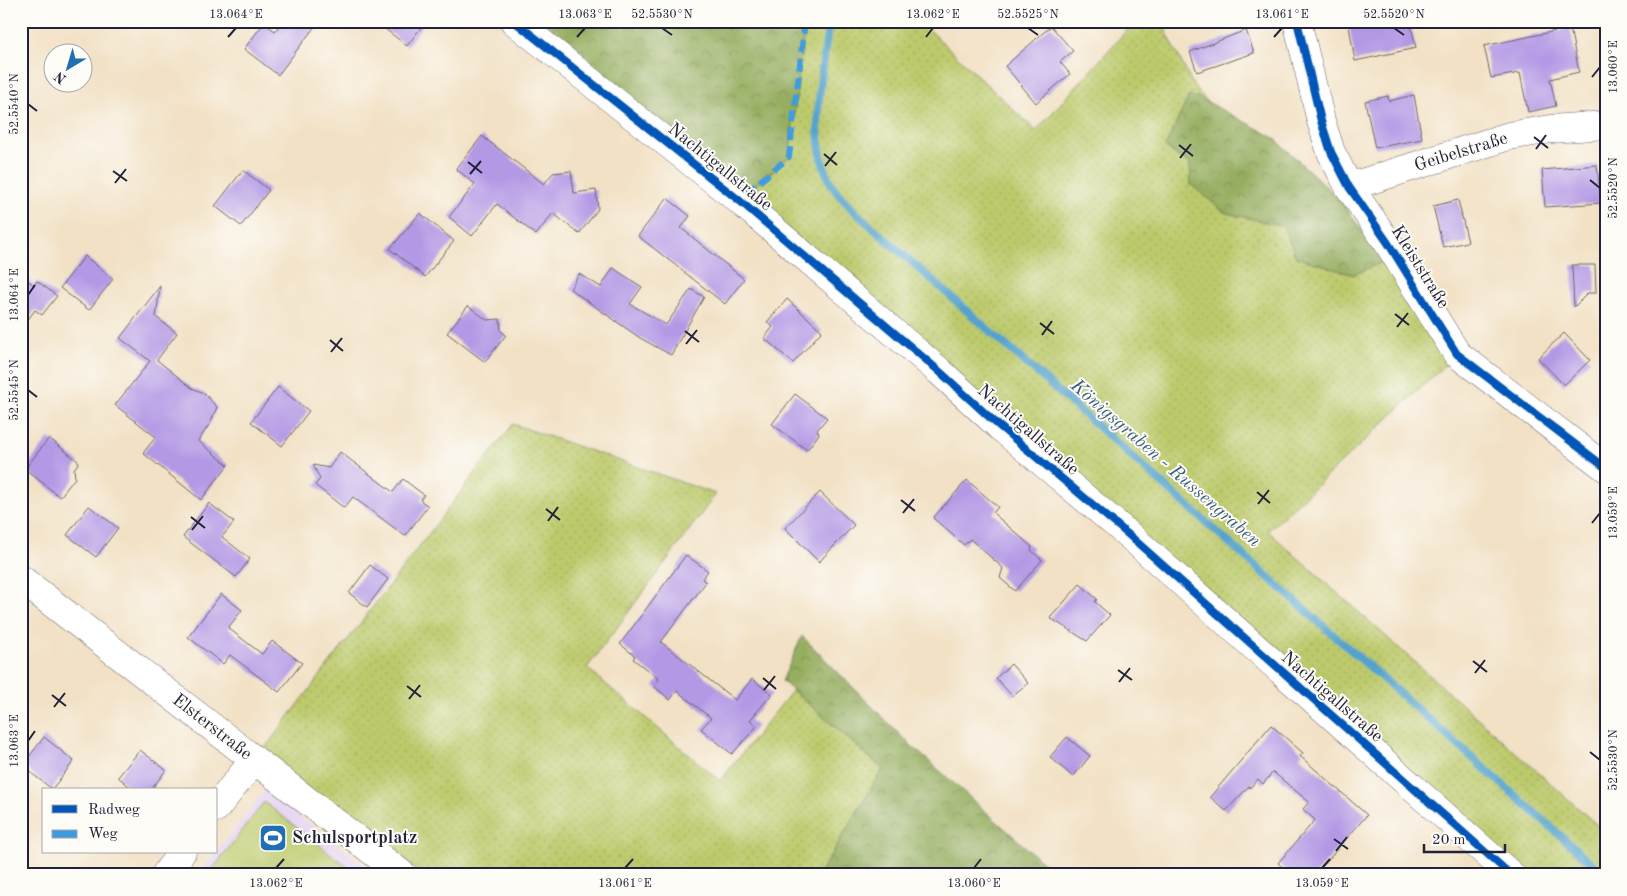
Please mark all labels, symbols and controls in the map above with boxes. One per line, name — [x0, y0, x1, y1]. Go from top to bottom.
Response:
text: 52.5530°N — [631, 8, 693, 21]
text: 52.5525°N — [997, 8, 1059, 21]
text: 52.5520°N — [1363, 8, 1425, 21]
text: 13.064°E — [209, 9, 263, 21]
text: 13.063°E — [558, 9, 612, 21]
text: 13.062°E — [906, 9, 960, 21]
text: 13.061°E — [1255, 9, 1309, 21]
text: 13.060°E — [1608, 40, 1620, 94]
north arrow — [42, 42, 92, 92]
text: N — [52, 68, 69, 86]
text: 52.5540°N — [8, 73, 21, 135]
street label: Nachtigallstraße — [665, 120, 775, 214]
street label: Geibelstraße — [1412, 129, 1510, 175]
text: 52.5520°N — [1607, 157, 1620, 219]
street label: Kleiststraße — [1387, 222, 1453, 312]
text: 13.064°E — [9, 268, 21, 322]
text: 52.5545°N — [8, 359, 21, 421]
water label: Königsgraben - Russengraben — [1066, 376, 1264, 552]
street label: Nachtigallstraße — [974, 381, 1082, 479]
text: 13.059°E — [1607, 486, 1620, 540]
street label: Nachtigallstraße — [1278, 648, 1386, 746]
street label: Elsterstraße — [169, 691, 255, 763]
text: 13.063°E — [9, 714, 21, 768]
text: 52.5530°N — [1607, 729, 1620, 791]
legend — [42, 788, 218, 854]
text: Radweg — [88, 803, 140, 818]
scale bar — [1424, 821, 1506, 853]
sports icon: Schulsportplatz — [258, 823, 288, 853]
text: Weg — [88, 827, 118, 842]
place label: Schulsportplatz — [292, 829, 417, 847]
text: 20 m — [1432, 833, 1466, 848]
text: 13.059°E — [1295, 877, 1349, 890]
text: 13.062°E — [249, 878, 303, 890]
text: 13.061°E — [598, 878, 652, 890]
text: 13.060°E — [947, 878, 1001, 890]

